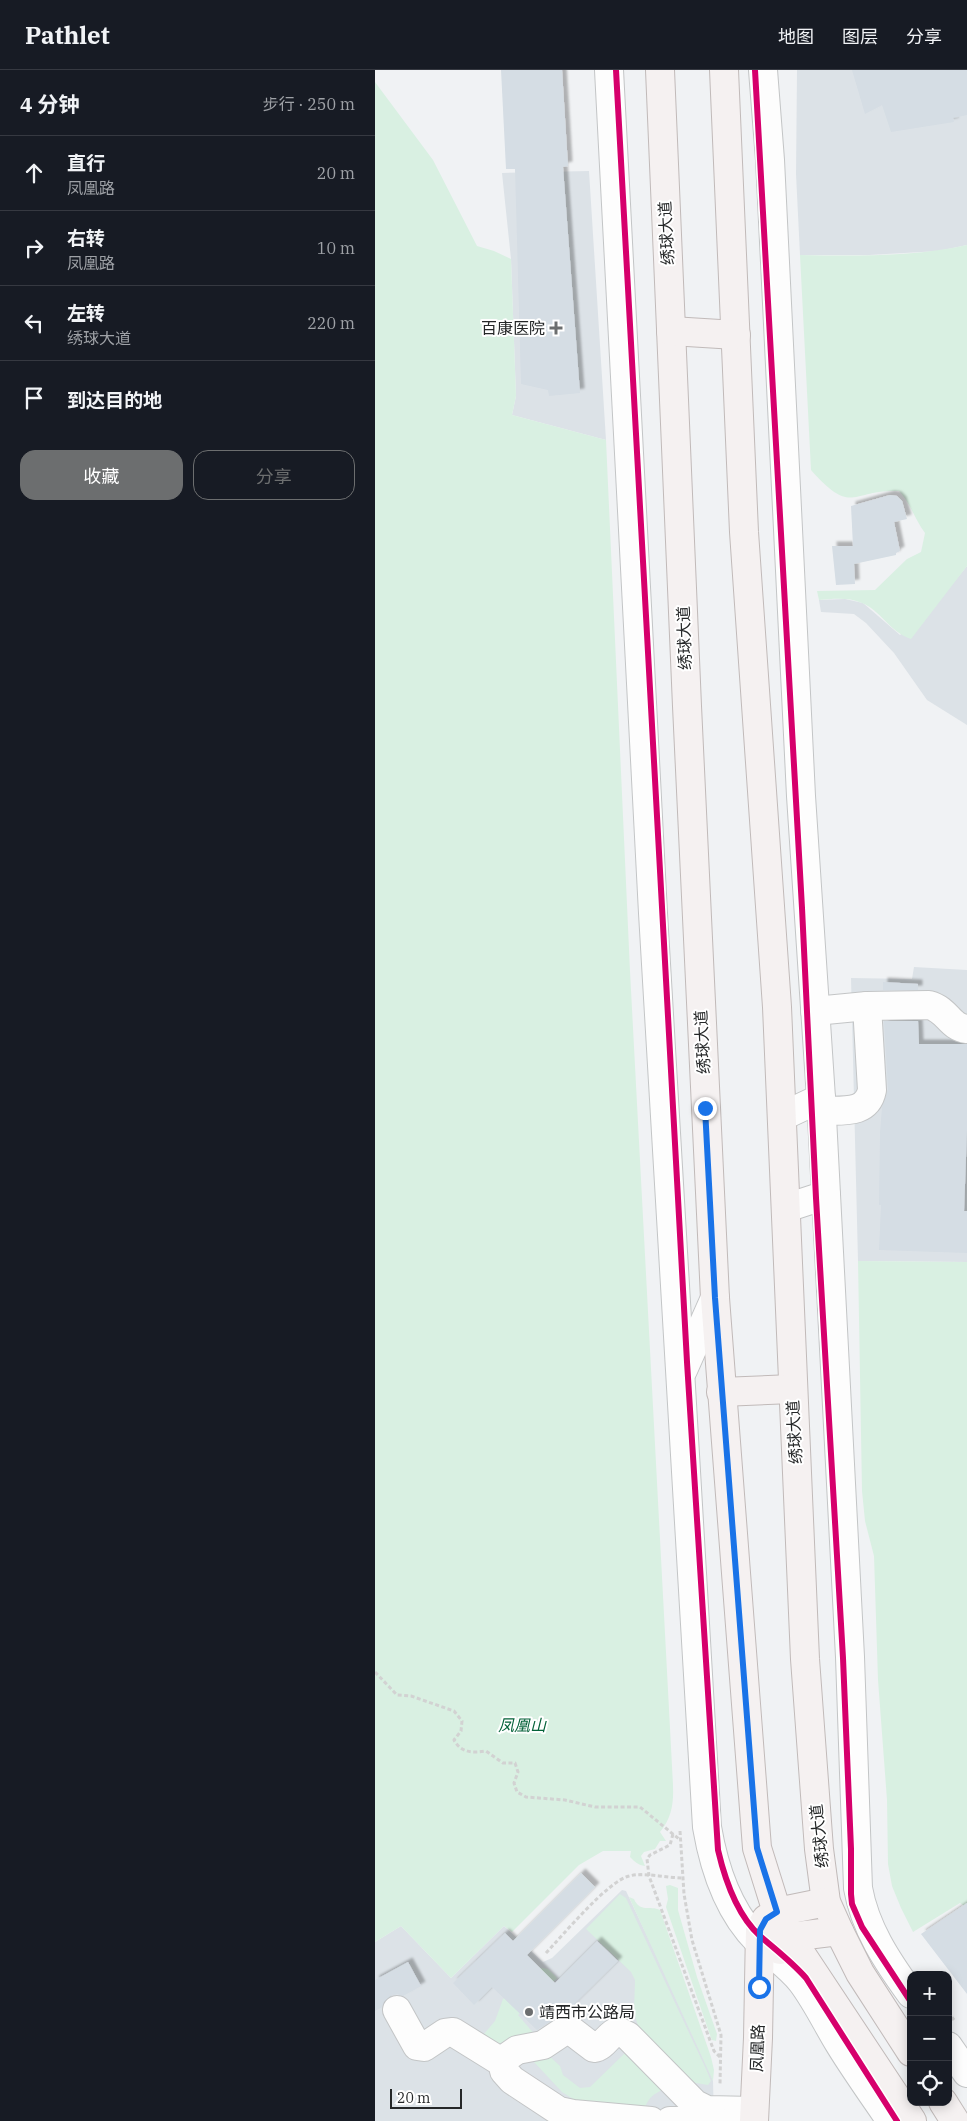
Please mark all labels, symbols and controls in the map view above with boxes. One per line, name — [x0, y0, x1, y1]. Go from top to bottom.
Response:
text: Pathlet — [25, 19, 110, 51]
text: 地图 — [778, 25, 814, 48]
text: 图层 — [842, 25, 878, 48]
text: 分享 — [906, 25, 942, 48]
text: 4 分钟 — [20, 90, 79, 118]
text: 步行 · 250 m — [263, 94, 355, 114]
text: 直行 — [67, 151, 105, 175]
icon: ahead — [20, 159, 48, 187]
text: 20 m — [317, 163, 355, 183]
text: 凤凰路 — [67, 178, 115, 198]
street label: 绣球大道 — [654, 201, 678, 265]
text: 右转 — [67, 226, 105, 250]
icon: right — [20, 234, 48, 262]
text: 10 m — [317, 238, 355, 258]
text: 凤凰路 — [67, 253, 115, 273]
text: 左转 — [67, 301, 105, 325]
icon: left — [20, 309, 48, 337]
text: 220 m — [307, 313, 355, 333]
place label: 百康医院 — [481, 318, 545, 338]
marker: 百康医院 — [549, 321, 563, 335]
text: 绣球大道 — [67, 328, 131, 348]
icon: arrive — [20, 384, 48, 412]
text: 到达目的地 — [67, 388, 162, 412]
button: 收藏 — [20, 450, 183, 500]
button: 分享 — [193, 450, 355, 500]
street label: 绣球大道 — [673, 606, 695, 670]
street label: 绣球大道 — [690, 1010, 714, 1074]
route end — [694, 1097, 717, 1120]
street label: 绣球大道 — [782, 1400, 806, 1464]
park label: 凤凰山 — [498, 1715, 547, 1735]
street label: 绣球大道 — [806, 1803, 832, 1869]
map controls — [907, 1971, 952, 2106]
button: + — [907, 1971, 952, 2016]
route start — [748, 1976, 771, 1999]
place label: 靖西市公路局 — [539, 2002, 635, 2022]
marker: 靖西市公路局 — [523, 2006, 535, 2018]
button: − — [907, 2016, 952, 2061]
street label: 凤凰路 — [746, 2024, 768, 2072]
button: locate — [907, 2061, 952, 2106]
scale bar — [390, 2086, 463, 2109]
text: 20 m — [397, 2089, 430, 2107]

